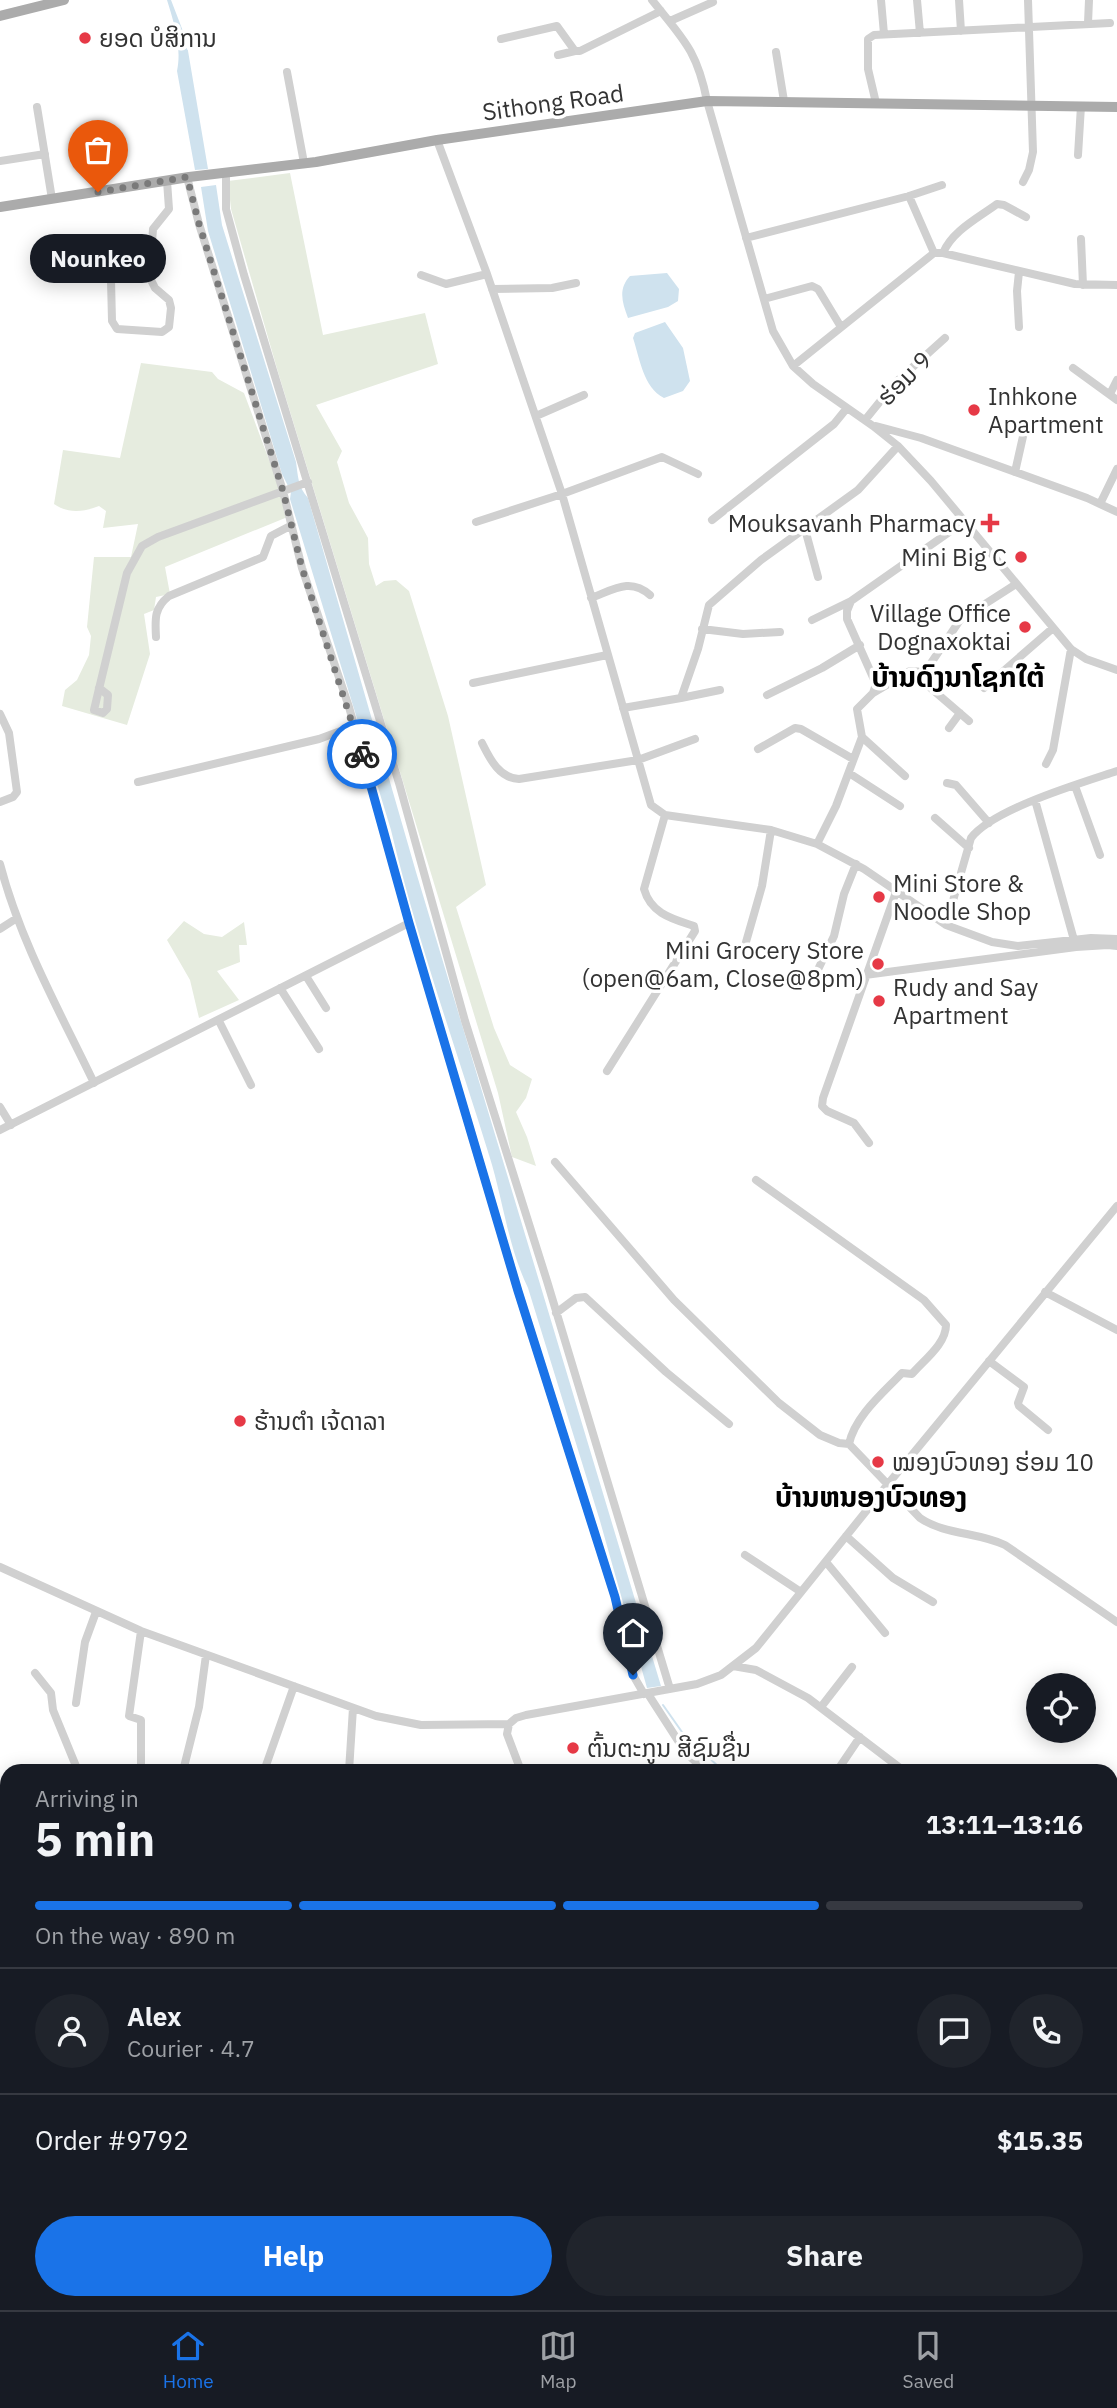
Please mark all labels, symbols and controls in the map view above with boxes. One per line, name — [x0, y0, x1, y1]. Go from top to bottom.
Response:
place label: ຍອດ ບໍສິການ — [99, 22, 217, 54]
marker: ຍອດ ບໍສິການ — [77, 30, 93, 46]
street label: Sithong Road — [480, 76, 626, 128]
pin — [68, 120, 128, 192]
icon: bag — [79, 131, 117, 169]
callout: Nounkeo — [30, 234, 166, 283]
text: Nounkeo — [50, 243, 146, 273]
street label: ຮ່ອມ 9 — [870, 344, 938, 412]
place label: Inhkone Apartment — [988, 380, 1104, 440]
marker: Inhkone Apartment — [966, 402, 982, 418]
place label: Mouksavanh Pharmacy — [728, 507, 976, 539]
marker: Mouksavanh Pharmacy — [982, 515, 998, 531]
place label: Mini Big C — [901, 541, 1007, 573]
marker: Mini Big C — [1013, 549, 1029, 565]
place label: Village Office Dognaxoktai — [870, 597, 1011, 657]
marker: Village Office Dognaxoktai — [1017, 619, 1033, 635]
district label: ບ້ານດົງນາໂຊກໃຕ້ — [871, 658, 1045, 695]
courier — [327, 719, 397, 789]
icon: bike — [343, 735, 381, 773]
place label: Mini Store & Noodle Shop — [893, 867, 1031, 927]
marker: Mini Store & Noodle Shop — [871, 889, 887, 905]
place label: Mini Grocery Store (open@6am, Close@8pm) — [582, 934, 864, 994]
marker: Mini Grocery Store (open@6am, Close@8pm) — [870, 956, 886, 972]
place label: Rudy and Say Apartment — [893, 971, 1038, 1031]
marker: Rudy and Say Apartment — [871, 993, 887, 1009]
place label: ຮ້ານຕຳ ເຈ້ດາລາ — [254, 1405, 386, 1437]
marker: ຮ້ານຕຳ ເຈ້ດາລາ — [232, 1413, 248, 1429]
place label: ໝອງບົວທອງ ຮ່ອມ 10 — [892, 1446, 1094, 1478]
marker: ໝອງບົວທອງ ຮ່ອມ 10 — [870, 1454, 886, 1470]
district label: ບ້ານຫນອງບົວທອງ — [775, 1478, 967, 1515]
pin — [603, 1603, 663, 1675]
icon: home — [614, 1614, 652, 1652]
map controls — [1026, 1673, 1096, 1743]
button: locate — [1026, 1673, 1096, 1743]
place label: ຕົ້ນຕະກູນ ສີຊົມຊື່ນ — [587, 1730, 751, 1764]
marker: ຕົ້ນຕະກູນ ສີຊົມຊື່ນ — [565, 1740, 581, 1756]
text: Arriving in — [35, 1783, 139, 1813]
text: 13:11–13:16 — [926, 1807, 1083, 1841]
text: 5 min — [35, 1809, 155, 1869]
text: On the way · 890 m — [35, 1920, 235, 1950]
button: person — [35, 1994, 109, 2068]
button: chat — [917, 1994, 991, 2068]
button: phone — [1009, 1994, 1083, 2068]
text: Alex — [127, 1999, 181, 2033]
text: Courier · 4.7 — [127, 2033, 255, 2063]
text: Order #9792 — [35, 2123, 189, 2157]
text: $15.35 — [997, 2123, 1083, 2157]
button: Help — [35, 2216, 552, 2296]
button: Share — [566, 2216, 1083, 2296]
tab: Home — [163, 2327, 214, 2393]
tab: Map — [539, 2327, 577, 2393]
tab: Saved — [903, 2327, 954, 2393]

